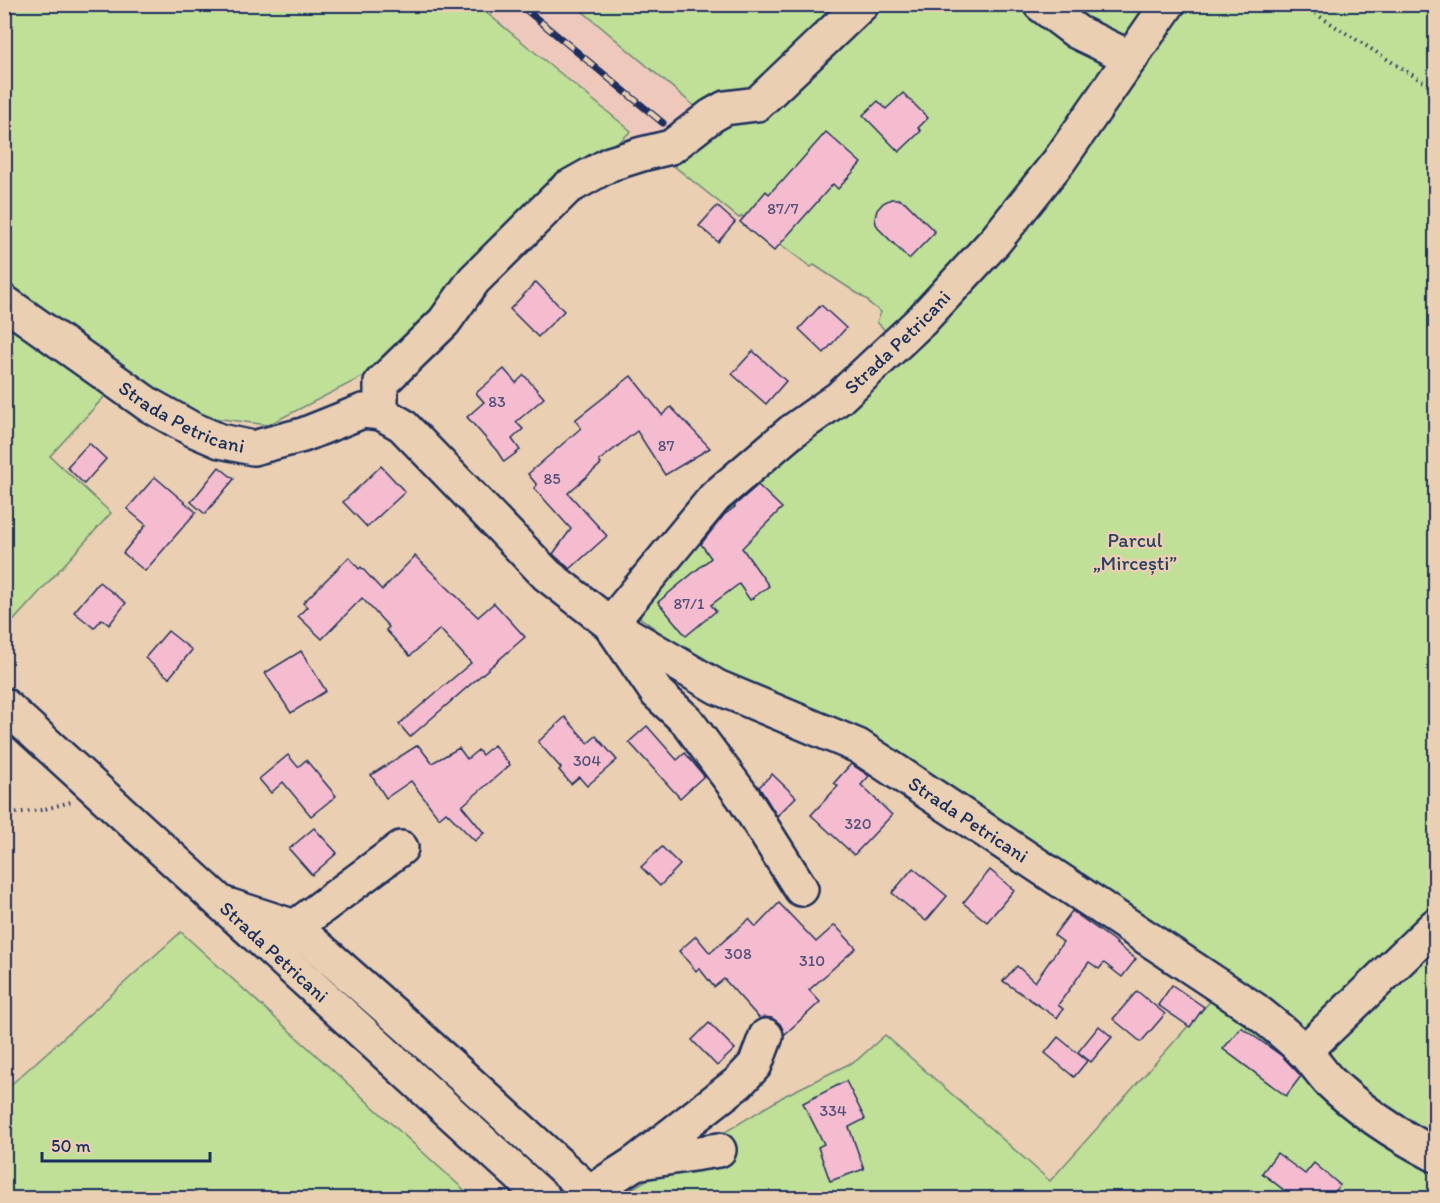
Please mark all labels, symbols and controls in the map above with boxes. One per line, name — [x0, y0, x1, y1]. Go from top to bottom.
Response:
house number: 87/7 — [767, 199, 799, 218]
street label: Strada Petricani — [839, 285, 955, 399]
street label: Strada Petricani — [114, 375, 247, 458]
house number: 83 — [488, 392, 506, 411]
house number: 87 — [658, 436, 674, 455]
house number: 85 — [543, 469, 561, 488]
park label: Parcul „Mircești” — [1093, 528, 1177, 575]
house number: 87/1 — [674, 594, 705, 613]
house number: 304 — [573, 751, 601, 770]
street label: Strada Petricani — [904, 771, 1033, 868]
house number: 320 — [845, 814, 872, 833]
street label: Strada Petricani — [215, 896, 334, 1007]
house number: 308 — [724, 944, 752, 963]
house number: 310 — [799, 951, 825, 970]
house number: 334 — [819, 1101, 847, 1120]
scale bar — [42, 1125, 210, 1163]
text: 50 m — [51, 1135, 91, 1157]

